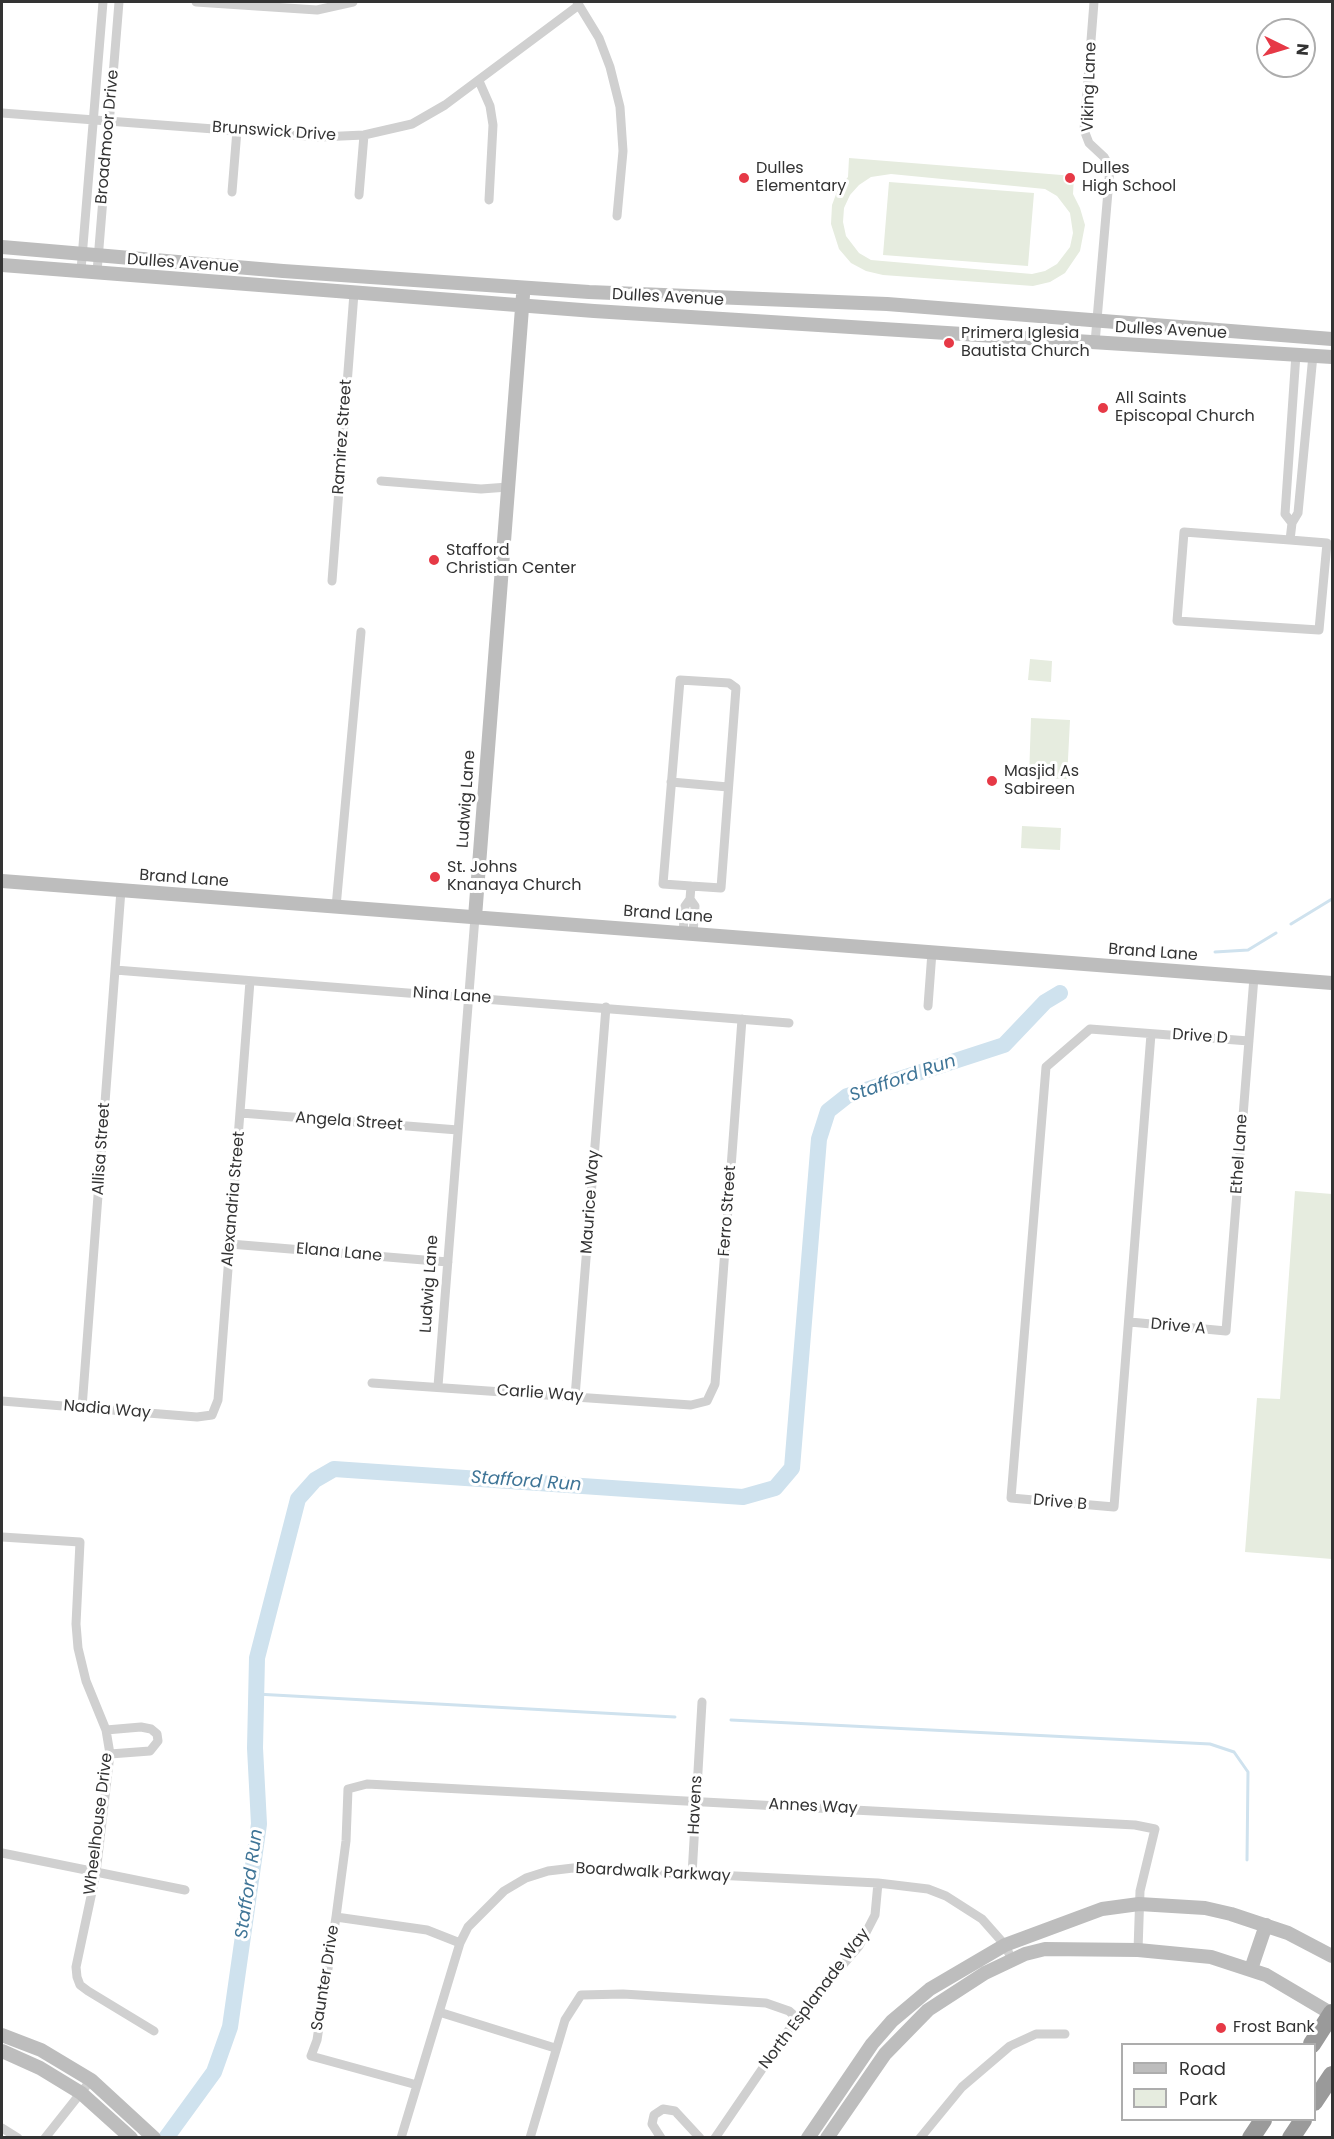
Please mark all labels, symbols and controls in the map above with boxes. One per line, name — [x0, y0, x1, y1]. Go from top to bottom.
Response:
north arrow — [1256, 18, 1316, 78]
street label: Viking Lane — [1079, 42, 1101, 132]
text: N — [1290, 42, 1314, 56]
street label: Broadmoor Drive — [93, 69, 123, 205]
street label: Brunswick Drive — [211, 118, 337, 146]
place label: Dulles Elementary — [756, 159, 846, 197]
place label: Dulles High School — [1082, 159, 1176, 197]
marker: Dulles Elementary — [737, 171, 751, 185]
marker: Dulles High School — [1063, 171, 1077, 185]
street label: Dulles Avenue — [126, 251, 240, 277]
street label: Dulles Avenue — [612, 285, 724, 311]
street label: Dulles Avenue — [1115, 318, 1227, 344]
place label: Primera Iglesia Bautista Church — [961, 324, 1090, 362]
marker: Primera Iglesia Bautista Church — [942, 336, 956, 350]
street label: Ramirez Street — [329, 379, 357, 495]
place label: All Saints Episcopal Church — [1115, 389, 1255, 427]
marker: All Saints Episcopal Church — [1096, 401, 1110, 415]
place label: Stafford Christian Center — [446, 541, 576, 579]
marker: Stafford Christian Center — [427, 553, 441, 567]
street label: Ludwig Lane — [454, 749, 480, 849]
place label: Masjid As Sabireen — [1004, 762, 1079, 800]
marker: Masjid As Sabireen — [985, 774, 999, 788]
place label: St. Johns Knanaya Church — [447, 858, 582, 896]
street label: Brand Lane — [139, 866, 229, 892]
marker: St. Johns Knanaya Church — [428, 870, 442, 884]
street label: Brand Lane — [623, 902, 713, 928]
street label: Brand Lane — [1108, 940, 1198, 966]
street label: Nina Lane — [412, 984, 492, 1008]
street label: Drive D — [1172, 1025, 1228, 1049]
water label: Stafford Run — [847, 1051, 959, 1107]
street label: Allisa Street — [89, 1102, 115, 1196]
street label: Angela Street — [295, 1109, 403, 1135]
street label: Ethel Lane — [1228, 1113, 1252, 1195]
street label: Alexandria Street — [219, 1130, 249, 1268]
street label: Maurice Way — [578, 1149, 604, 1255]
street label: Ferro Street — [715, 1165, 741, 1257]
street label: Ludwig Lane — [417, 1234, 443, 1334]
street label: Elana Lane — [295, 1240, 383, 1266]
street label: Drive A — [1150, 1315, 1206, 1339]
street label: Carlie Way — [496, 1381, 584, 1407]
street label: Nadia Way — [63, 1397, 151, 1423]
water label: Stafford Run — [470, 1467, 582, 1497]
street label: Drive B — [1032, 1491, 1088, 1515]
street label: Wheelhouse Drive — [81, 1752, 117, 1896]
street label: Havens — [685, 1775, 707, 1835]
street label: Annes Way — [768, 1795, 858, 1819]
water label: Stafford Run — [232, 1828, 268, 1940]
street label: Boardwalk Parkway — [575, 1859, 731, 1887]
street label: Saunter Drive — [308, 1924, 344, 2032]
street label: North Esplanade Way — [756, 1925, 874, 2073]
place label: Frost Bank — [1233, 2018, 1315, 2038]
marker: Frost Bank — [1214, 2021, 1228, 2035]
legend — [1121, 2043, 1316, 2121]
text: Road — [1179, 2056, 1226, 2081]
text: Park — [1179, 2086, 1218, 2111]

